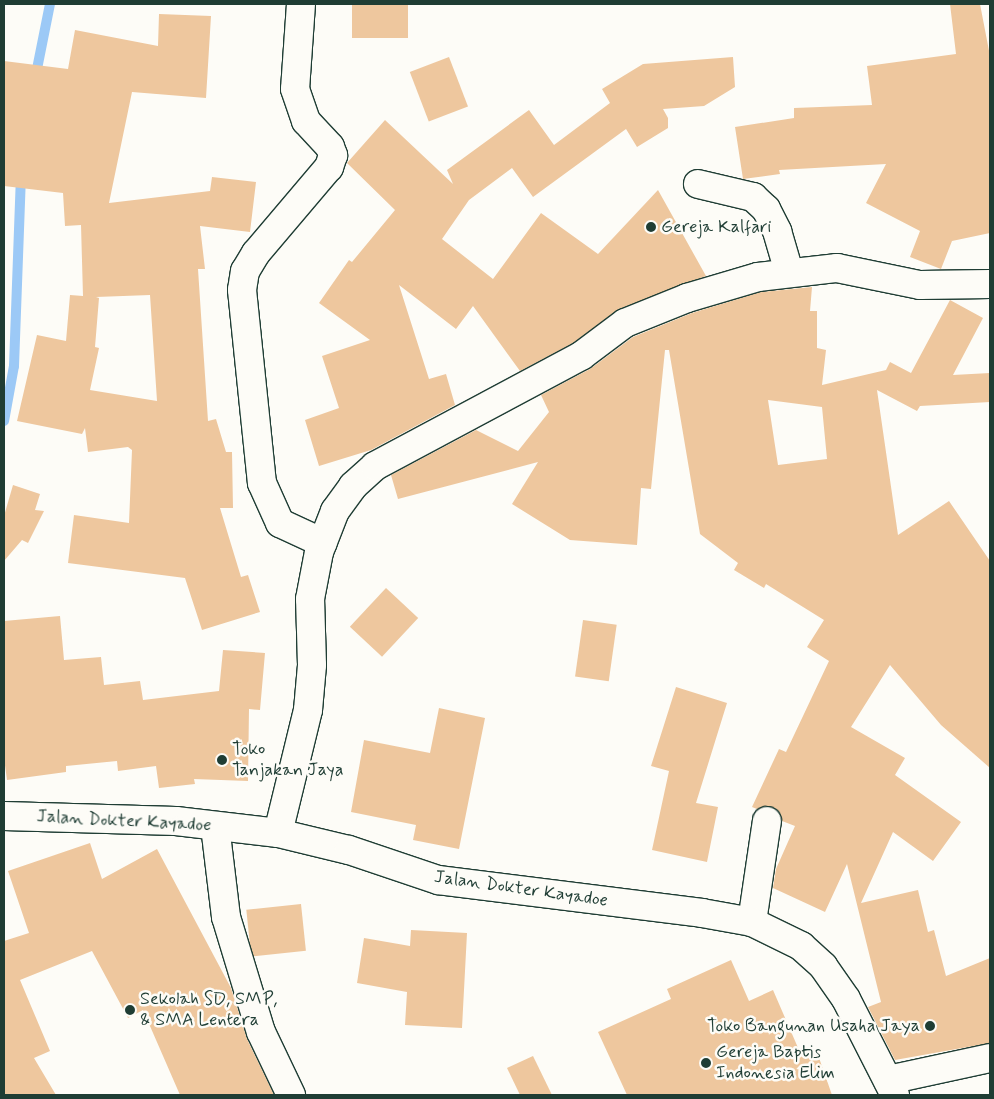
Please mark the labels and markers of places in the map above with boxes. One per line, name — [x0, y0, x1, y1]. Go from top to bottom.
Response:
place label: Gereja Kalfari — [661, 216, 771, 238]
marker: Gereja Kalfari — [645, 221, 657, 233]
place label: Toko Tanjakan Jaya — [232, 739, 346, 782]
marker: Toko Tanjakan Jaya — [216, 754, 228, 766]
place label: Sekolah SD, SMP, & SMA Lentera — [140, 989, 277, 1032]
marker: Sekolah SD, SMP, & SMA Lentera — [124, 1004, 136, 1016]
place label: Toko Bangunan Usaha Jaya — [710, 1015, 920, 1037]
marker: Toko Bangunan Usaha Jaya — [924, 1020, 936, 1032]
place label: Gereja Baptis Indonesia Elim — [716, 1042, 835, 1084]
marker: Gereja Baptis Indonesia Elim — [700, 1057, 712, 1069]

